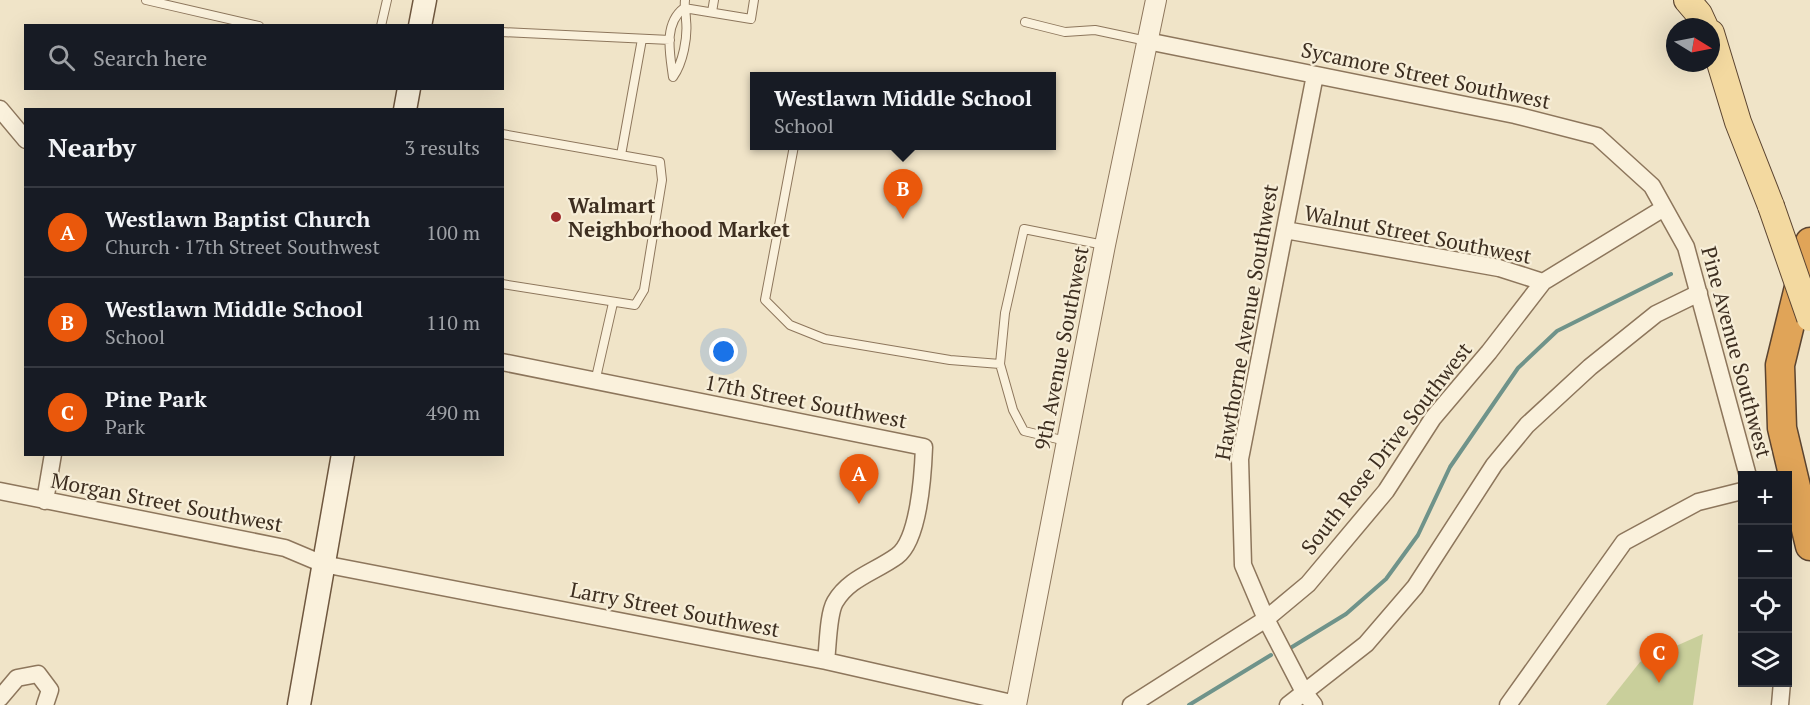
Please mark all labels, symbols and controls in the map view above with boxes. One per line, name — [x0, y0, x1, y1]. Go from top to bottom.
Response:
north arrow — [1666, 18, 1720, 72]
search box — [24, 24, 504, 90]
street label: Sycamore Street Southwest — [1299, 35, 1553, 115]
icon: search — [45, 41, 78, 74]
text: Search here — [93, 43, 207, 72]
popup — [750, 72, 1056, 150]
text: Westlawn Middle School — [774, 83, 1032, 112]
text: School — [774, 112, 834, 139]
text: Nearby — [48, 130, 136, 164]
text: 3 results — [405, 134, 480, 161]
pin: B — [884, 170, 922, 219]
street label: Hawthorne Avenue Southwest — [1208, 181, 1284, 462]
place label: Walmart Neighborhood Market — [568, 191, 790, 243]
street label: Walnut Street Southwest — [1302, 198, 1534, 270]
text: Westlawn Baptist Church — [105, 204, 370, 233]
marker: Walmart Neighborhood Market — [549, 210, 563, 224]
text: A — [60, 219, 75, 246]
text: 100 m — [426, 219, 480, 246]
text: Church · 17th Street Southwest — [105, 233, 380, 260]
street label: 9th Avenue Southwest — [1027, 243, 1095, 452]
street label: Pine Avenue Southwest — [1695, 243, 1779, 461]
text: Westlawn Middle School — [105, 294, 363, 323]
text: B — [61, 309, 74, 336]
text: 110 m — [426, 309, 480, 336]
text: School — [105, 323, 165, 350]
street label: South Rose Drive Southwest — [1294, 336, 1478, 560]
your location — [709, 337, 738, 366]
street label: 17th Street Southwest — [703, 368, 910, 434]
text: Pine Park — [105, 384, 207, 413]
text: C — [61, 399, 74, 426]
text: 490 m — [426, 399, 480, 426]
text: Park — [105, 413, 145, 440]
pin: A — [840, 454, 878, 504]
street label: Morgan Street Southwest — [49, 466, 286, 538]
map controls — [1738, 471, 1792, 687]
button: + — [1738, 471, 1792, 525]
button: − — [1738, 525, 1792, 579]
street label: Larry Street Southwest — [568, 575, 782, 643]
button: locate — [1738, 579, 1792, 633]
button: layers — [1738, 633, 1792, 687]
pin: C — [1640, 634, 1678, 683]

